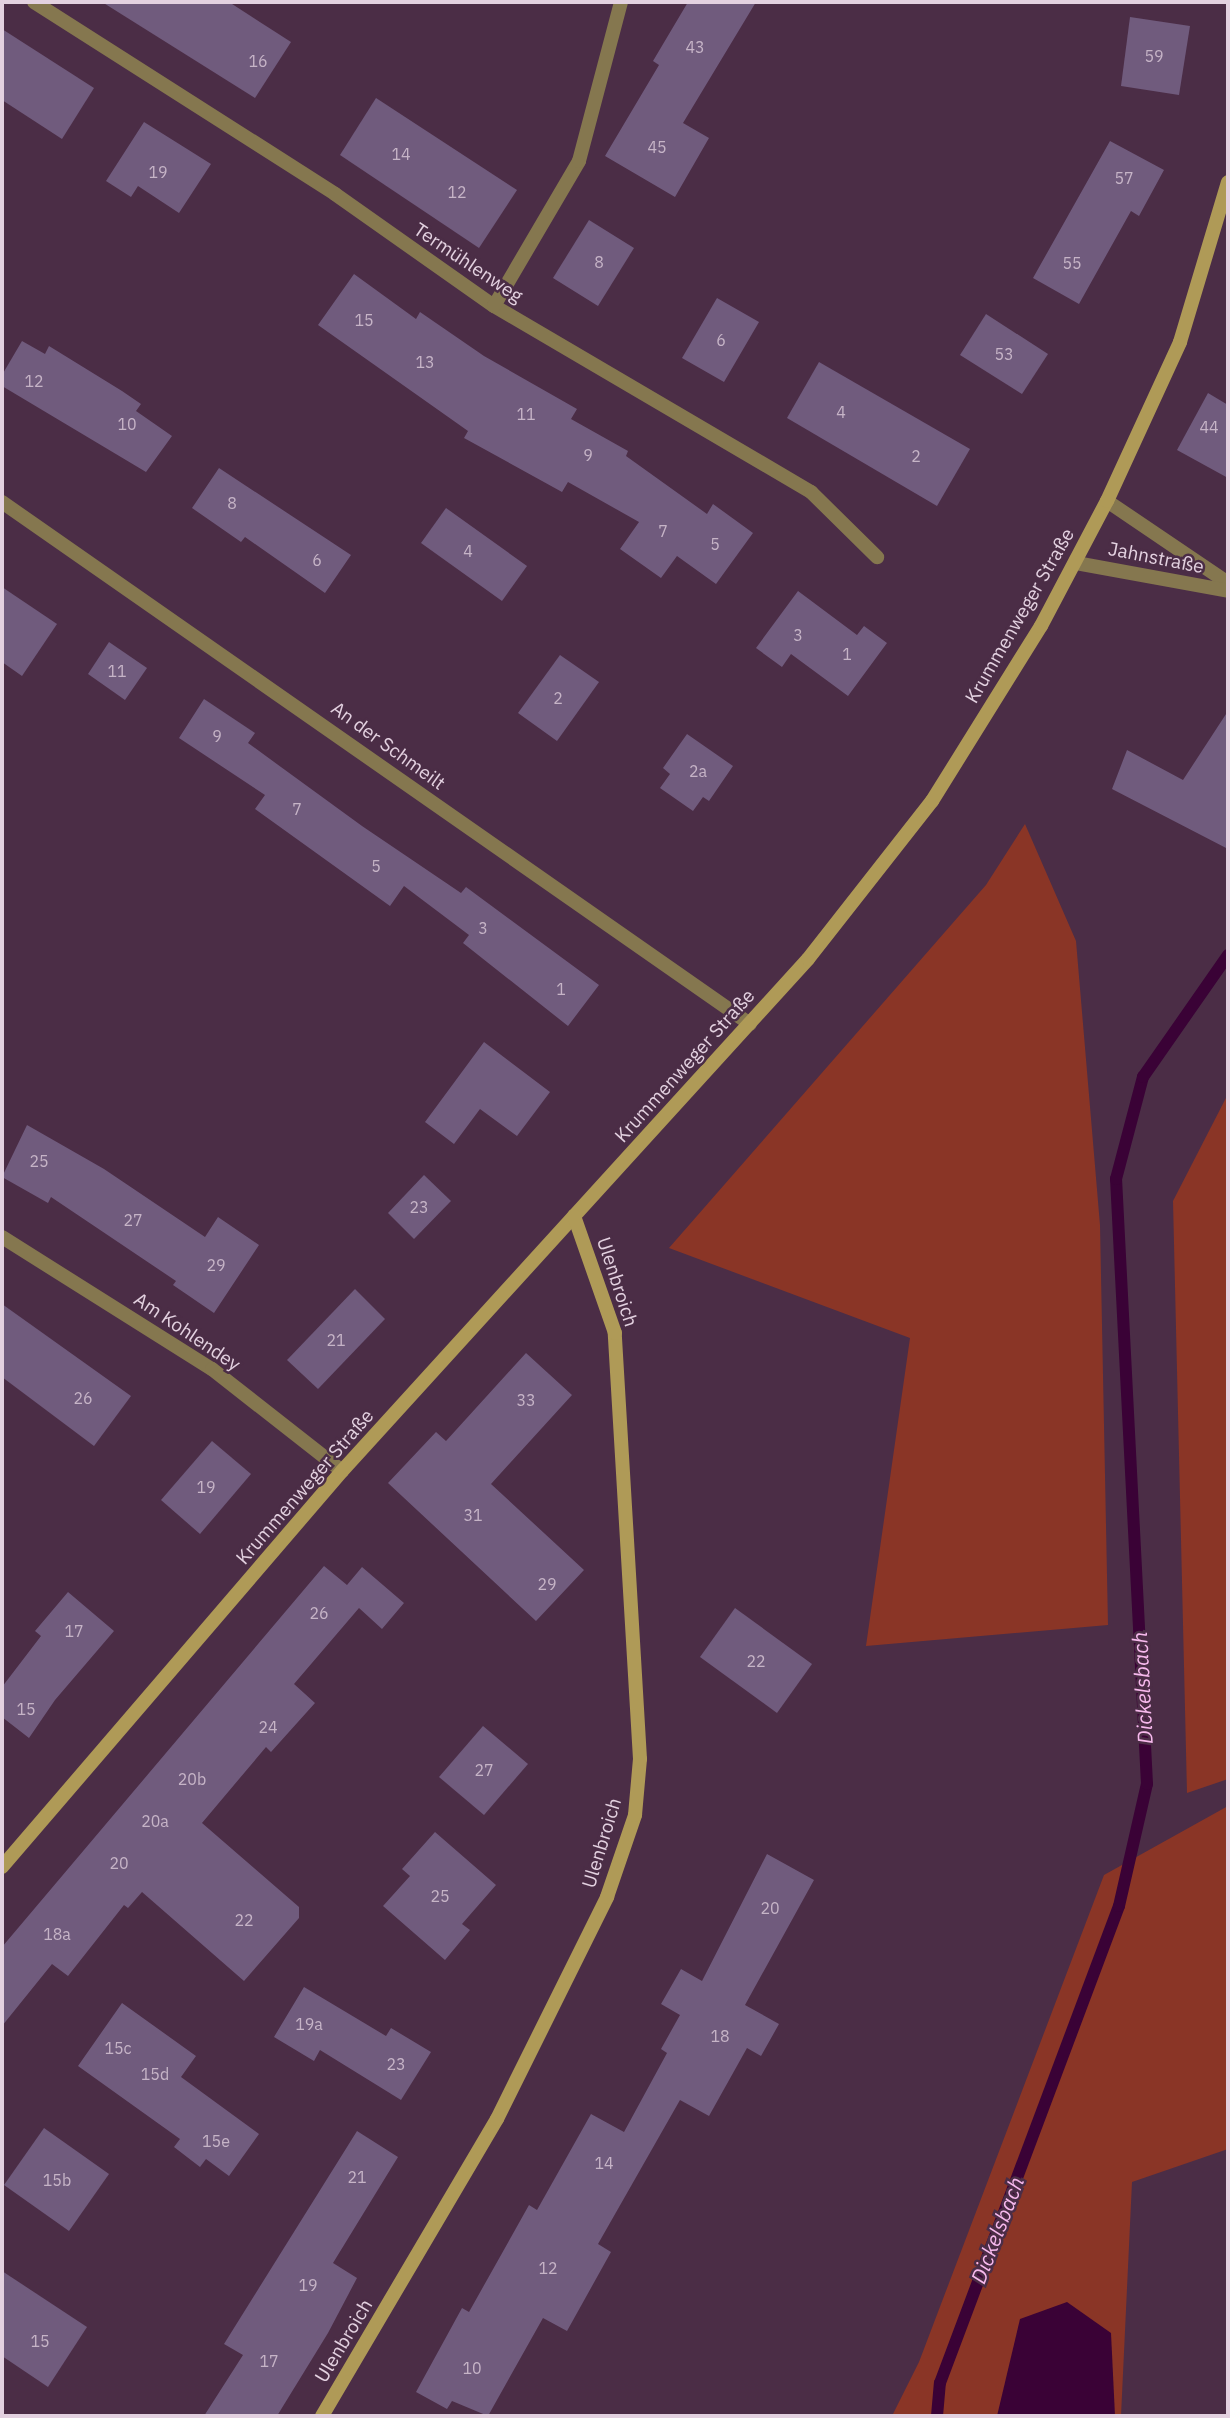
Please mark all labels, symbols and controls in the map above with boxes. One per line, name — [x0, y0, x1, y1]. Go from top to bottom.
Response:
house number: 43 — [685, 37, 705, 57]
house number: 59 — [1144, 46, 1164, 66]
house number: 16 — [248, 51, 268, 71]
house number: 45 — [647, 137, 667, 157]
house number: 14 — [391, 144, 411, 164]
house number: 19 — [148, 162, 168, 182]
house number: 57 — [1114, 168, 1134, 188]
house number: 12 — [447, 182, 467, 202]
street label: Termühlenweg — [409, 218, 527, 308]
house number: 8 — [594, 252, 604, 272]
house number: 55 — [1062, 253, 1082, 273]
house number: 15 — [354, 310, 374, 330]
house number: 6 — [716, 330, 726, 350]
house number: 53 — [994, 344, 1014, 364]
house number: 13 — [415, 352, 435, 372]
house number: 12 — [24, 371, 44, 391]
house number: 4 — [836, 402, 846, 422]
house number: 11 — [516, 404, 536, 424]
house number: 10 — [117, 414, 137, 434]
house number: 44 — [1199, 417, 1219, 437]
house number: 9 — [583, 445, 593, 465]
house number: 2 — [911, 446, 921, 466]
house number: 8 — [227, 493, 237, 513]
house number: 7 — [658, 521, 668, 541]
street label: Krummenweger Straße — [961, 525, 1079, 707]
house number: 5 — [710, 534, 720, 554]
street label: Jahnstraße — [1106, 538, 1206, 578]
house number: 4 — [463, 541, 473, 561]
house number: 6 — [312, 550, 322, 570]
house number: 3 — [793, 625, 803, 645]
house number: 1 — [842, 644, 852, 664]
house number: 11 — [107, 661, 127, 681]
house number: 2 — [553, 688, 563, 708]
street label: An der Schmeilt — [327, 697, 449, 795]
house number: 9 — [212, 726, 222, 746]
house number: 2a — [689, 761, 707, 781]
house number: 7 — [292, 799, 302, 819]
house number: 5 — [371, 856, 381, 876]
house number: 3 — [478, 918, 488, 938]
house number: 1 — [556, 979, 566, 999]
street label: Krummenweger Straße — [610, 985, 760, 1147]
house number: 25 — [29, 1151, 49, 1171]
house number: 23 — [409, 1197, 429, 1217]
house number: 27 — [123, 1210, 143, 1230]
street label: Ulenbroich — [592, 1234, 642, 1330]
house number: 29 — [206, 1255, 226, 1275]
street label: Am Kohlendey — [129, 1288, 245, 1376]
house number: 21 — [326, 1330, 346, 1350]
house number: 26 — [73, 1388, 93, 1408]
house number: 33 — [516, 1390, 536, 1410]
street label: Krummenweger Straße — [231, 1405, 379, 1569]
house number: 19 — [196, 1477, 216, 1497]
house number: 31 — [463, 1505, 483, 1525]
house number: 29 — [537, 1574, 557, 1594]
house number: 26 — [309, 1603, 329, 1623]
house number: 17 — [64, 1621, 84, 1641]
water label: Dickelsbach — [1126, 1631, 1158, 1745]
house number: 22 — [746, 1651, 766, 1671]
house number: 15 — [16, 1699, 36, 1719]
house number: 24 — [258, 1717, 278, 1737]
house number: 27 — [474, 1760, 494, 1780]
house number: 20b — [178, 1769, 206, 1789]
street label: Ulenbroich — [578, 1795, 626, 1891]
house number: 20a — [141, 1811, 169, 1831]
house number: 20 — [109, 1853, 129, 1873]
house number: 25 — [430, 1886, 450, 1906]
house number: 20 — [760, 1898, 780, 1918]
house number: 22 — [234, 1910, 254, 1930]
house number: 18a — [43, 1924, 71, 1944]
house number: 19a — [295, 2014, 323, 2034]
house number: 18 — [710, 2026, 730, 2046]
house number: 15c — [104, 2038, 132, 2058]
house number: 23 — [386, 2054, 406, 2074]
house number: 15d — [141, 2064, 169, 2084]
house number: 15e — [202, 2131, 230, 2151]
house number: 14 — [594, 2153, 614, 2173]
house number: 21 — [347, 2167, 367, 2187]
house number: 15b — [43, 2170, 71, 2190]
water label: Dickelsbach — [965, 2173, 1029, 2287]
house number: 12 — [538, 2258, 558, 2278]
house number: 19 — [298, 2275, 318, 2295]
street label: Ulenbroich — [310, 2295, 378, 2387]
house number: 15 — [30, 2331, 50, 2351]
house number: 17 — [259, 2351, 279, 2371]
house number: 10 — [462, 2358, 482, 2378]

